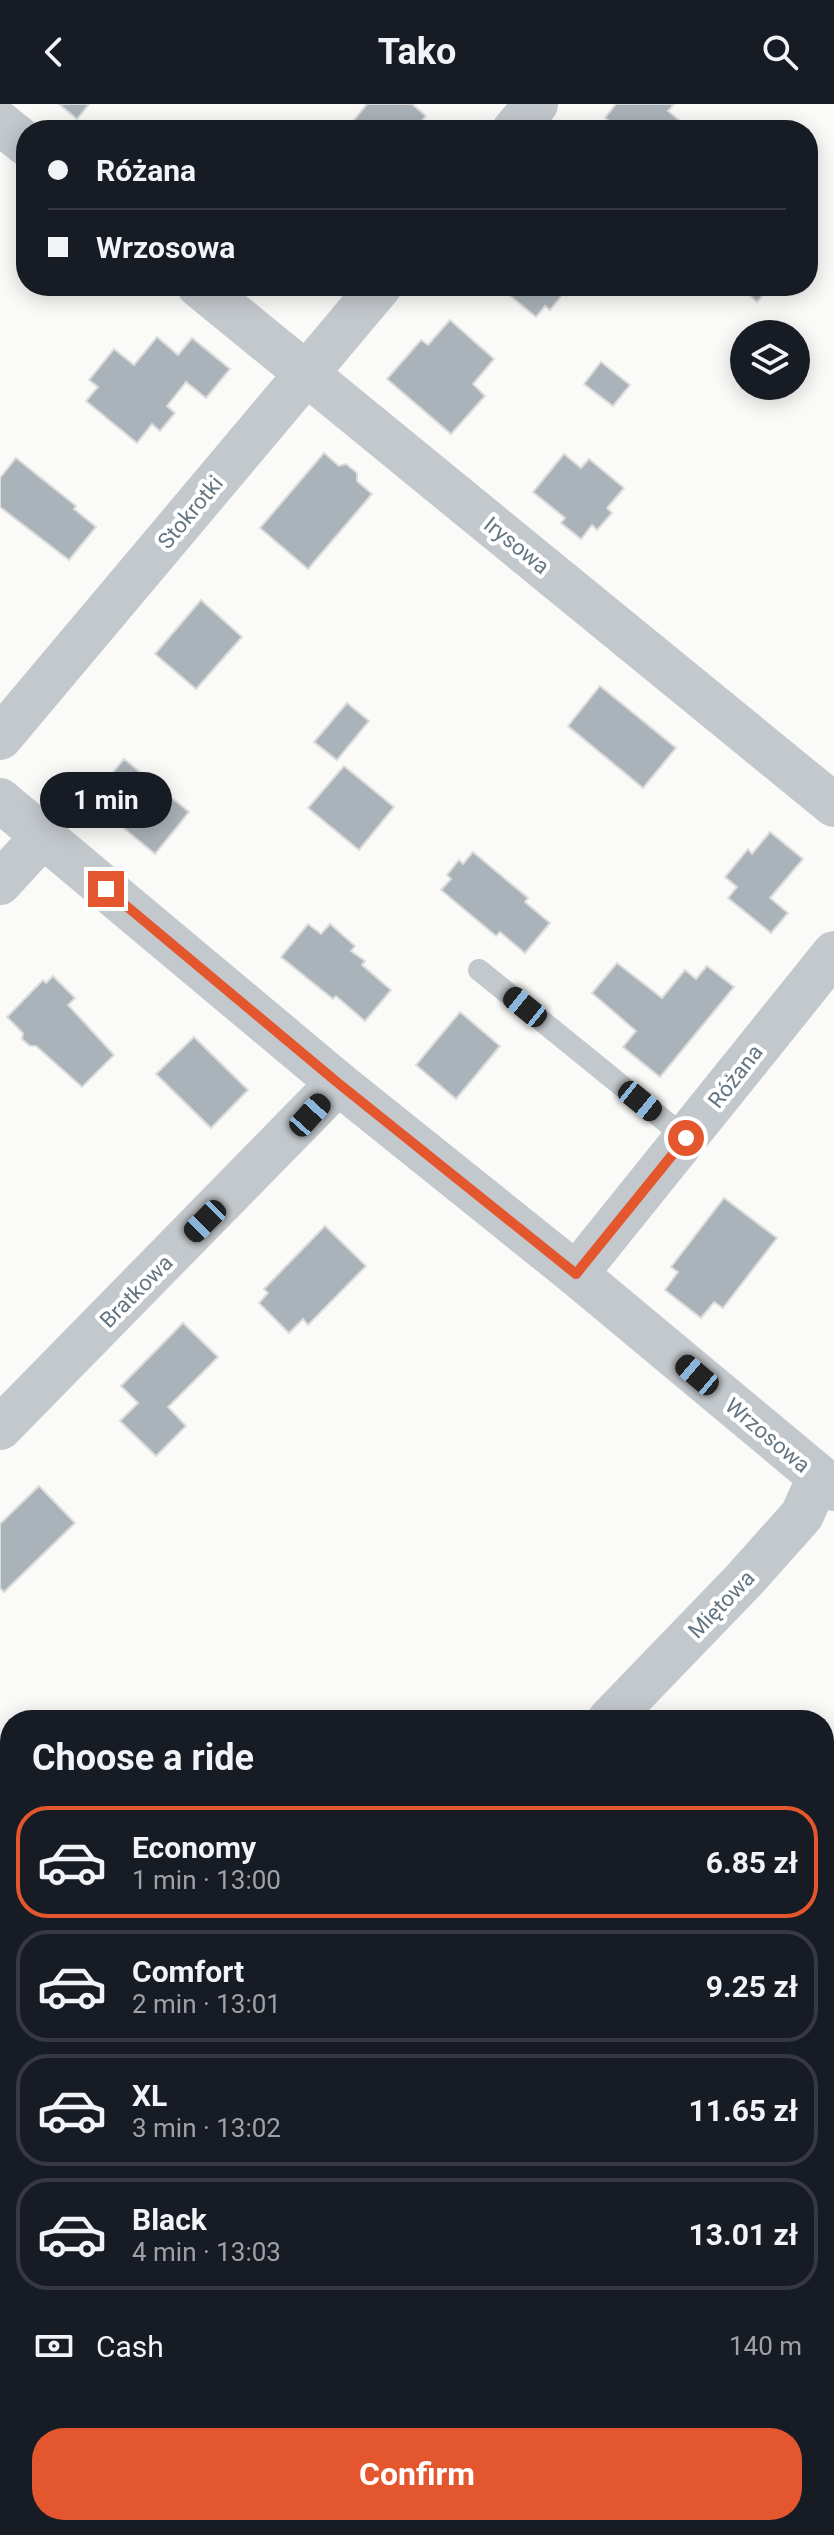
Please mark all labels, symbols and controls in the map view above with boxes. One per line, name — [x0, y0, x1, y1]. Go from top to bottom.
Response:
icon: back — [32, 30, 76, 74]
icon: search — [758, 30, 802, 74]
text: Tako — [378, 31, 456, 73]
text: Różana — [96, 153, 196, 188]
text: Wrzosowa — [96, 230, 235, 265]
map controls — [730, 320, 810, 400]
button: layers — [730, 320, 810, 400]
street label: Stokrotki — [153, 471, 228, 554]
street label: Irysowa — [479, 512, 554, 579]
callout: 1 min — [40, 773, 172, 829]
text: 1 min — [73, 785, 139, 815]
route end — [88, 871, 124, 907]
car — [499, 983, 551, 1031]
street label: Różana — [703, 1040, 768, 1113]
car — [614, 1077, 666, 1125]
car — [285, 1089, 335, 1141]
route start — [668, 1120, 704, 1156]
car — [180, 1196, 230, 1246]
street label: Bratkowa — [95, 1250, 178, 1333]
car — [671, 1350, 723, 1400]
street label: Wrzosowa — [720, 1393, 815, 1478]
street label: Miętowa — [683, 1565, 760, 1643]
text: Choose a ride — [32, 1737, 254, 1779]
icon: car — [36, 1826, 108, 1898]
text: Economy — [132, 1830, 256, 1865]
text: 6.85 zł — [706, 1845, 798, 1880]
text: 1 min · 13:00 — [132, 1865, 281, 1895]
icon: car — [36, 1950, 108, 2022]
text: Comfort — [132, 1954, 244, 1989]
text: 9.25 zł — [706, 1969, 798, 2004]
text: 2 min · 13:01 — [132, 1989, 281, 2019]
icon: car — [36, 2074, 108, 2146]
text: XL — [132, 2078, 167, 2113]
text: 11.65 zł — [689, 2093, 798, 2128]
text: 3 min · 13:02 — [132, 2113, 281, 2143]
icon: car — [36, 2198, 108, 2270]
text: Black — [132, 2202, 207, 2237]
text: 13.01 zł — [689, 2217, 798, 2252]
text: 4 min · 13:03 — [132, 2237, 281, 2267]
icon: cash — [32, 2324, 76, 2368]
text: Cash — [96, 2329, 164, 2364]
text: 140 m — [729, 2331, 802, 2361]
button: Confirm — [32, 2428, 802, 2520]

